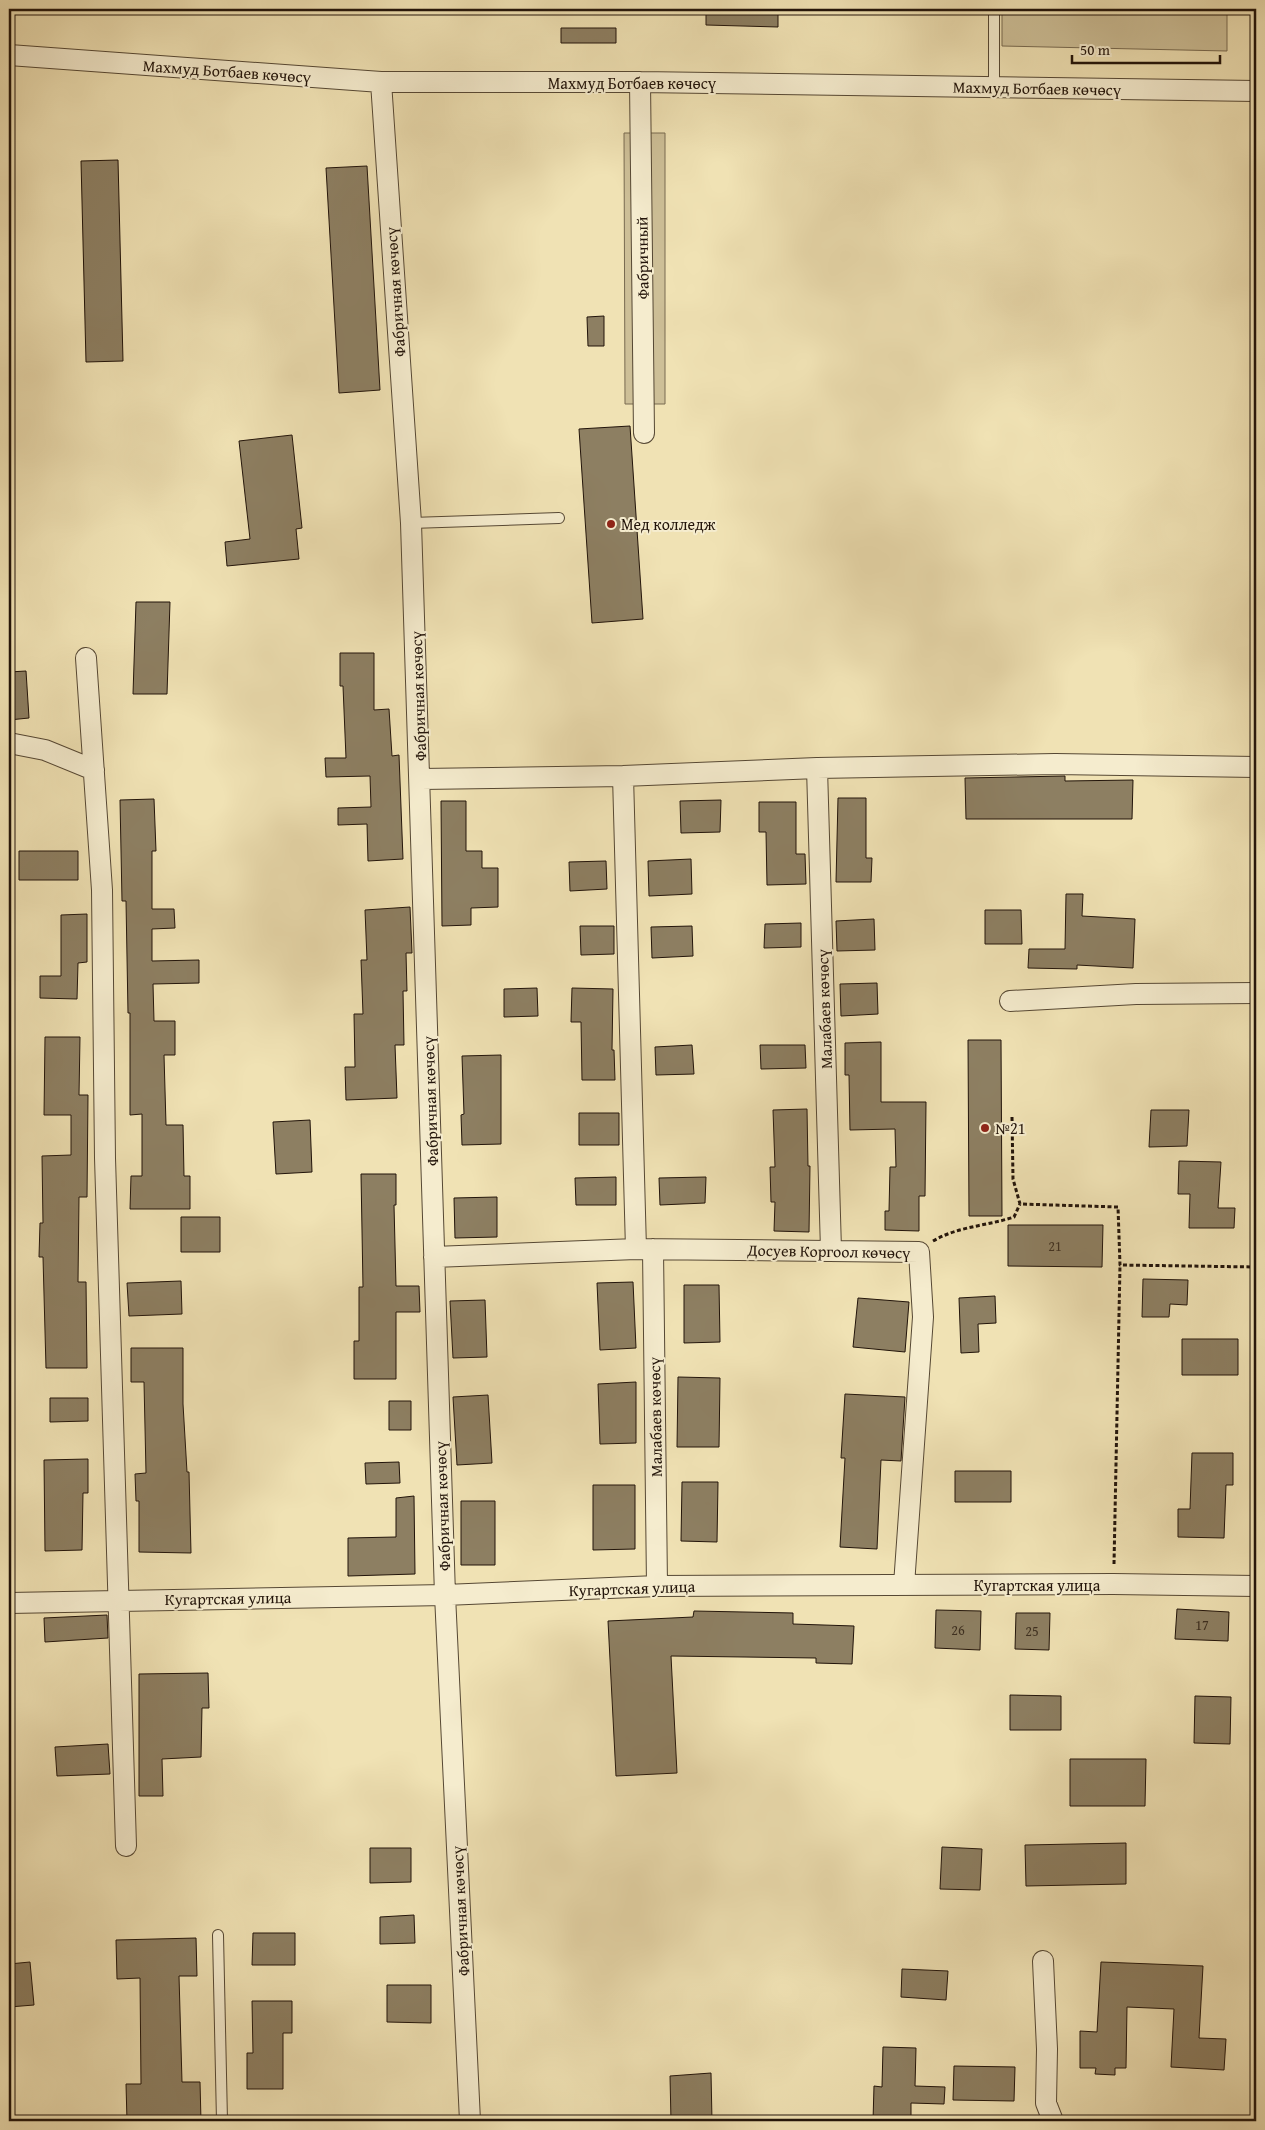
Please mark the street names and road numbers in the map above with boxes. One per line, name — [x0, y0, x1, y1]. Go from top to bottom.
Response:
street label: Махмуд Ботбаев көчөсү — [142, 53, 312, 89]
street label: Махмуд Ботбаев көчөсү — [548, 71, 717, 95]
street label: Махмуд Ботбаев көчөсү — [953, 75, 1122, 101]
street label: Фабричный — [629, 216, 655, 300]
street label: Фабричная көчөсү — [378, 226, 412, 358]
street label: Фабричная көчөсү — [404, 630, 432, 761]
street label: Малабаев көчөсү — [810, 948, 838, 1069]
street label: Фабричная көчөсү — [416, 1035, 444, 1166]
street label: Досуев Коргоол көчөсү — [746, 1238, 911, 1264]
street label: Малабаев көчөсү — [642, 1356, 668, 1477]
street label: Фабричная көчөсү — [428, 1440, 456, 1571]
street label: Кугартская улица — [974, 1573, 1101, 1597]
street label: Кугартская улица — [568, 1574, 696, 1602]
street label: Кугартская улица — [164, 1585, 292, 1611]
street label: Фабричная көчөсү — [445, 1845, 475, 1977]

